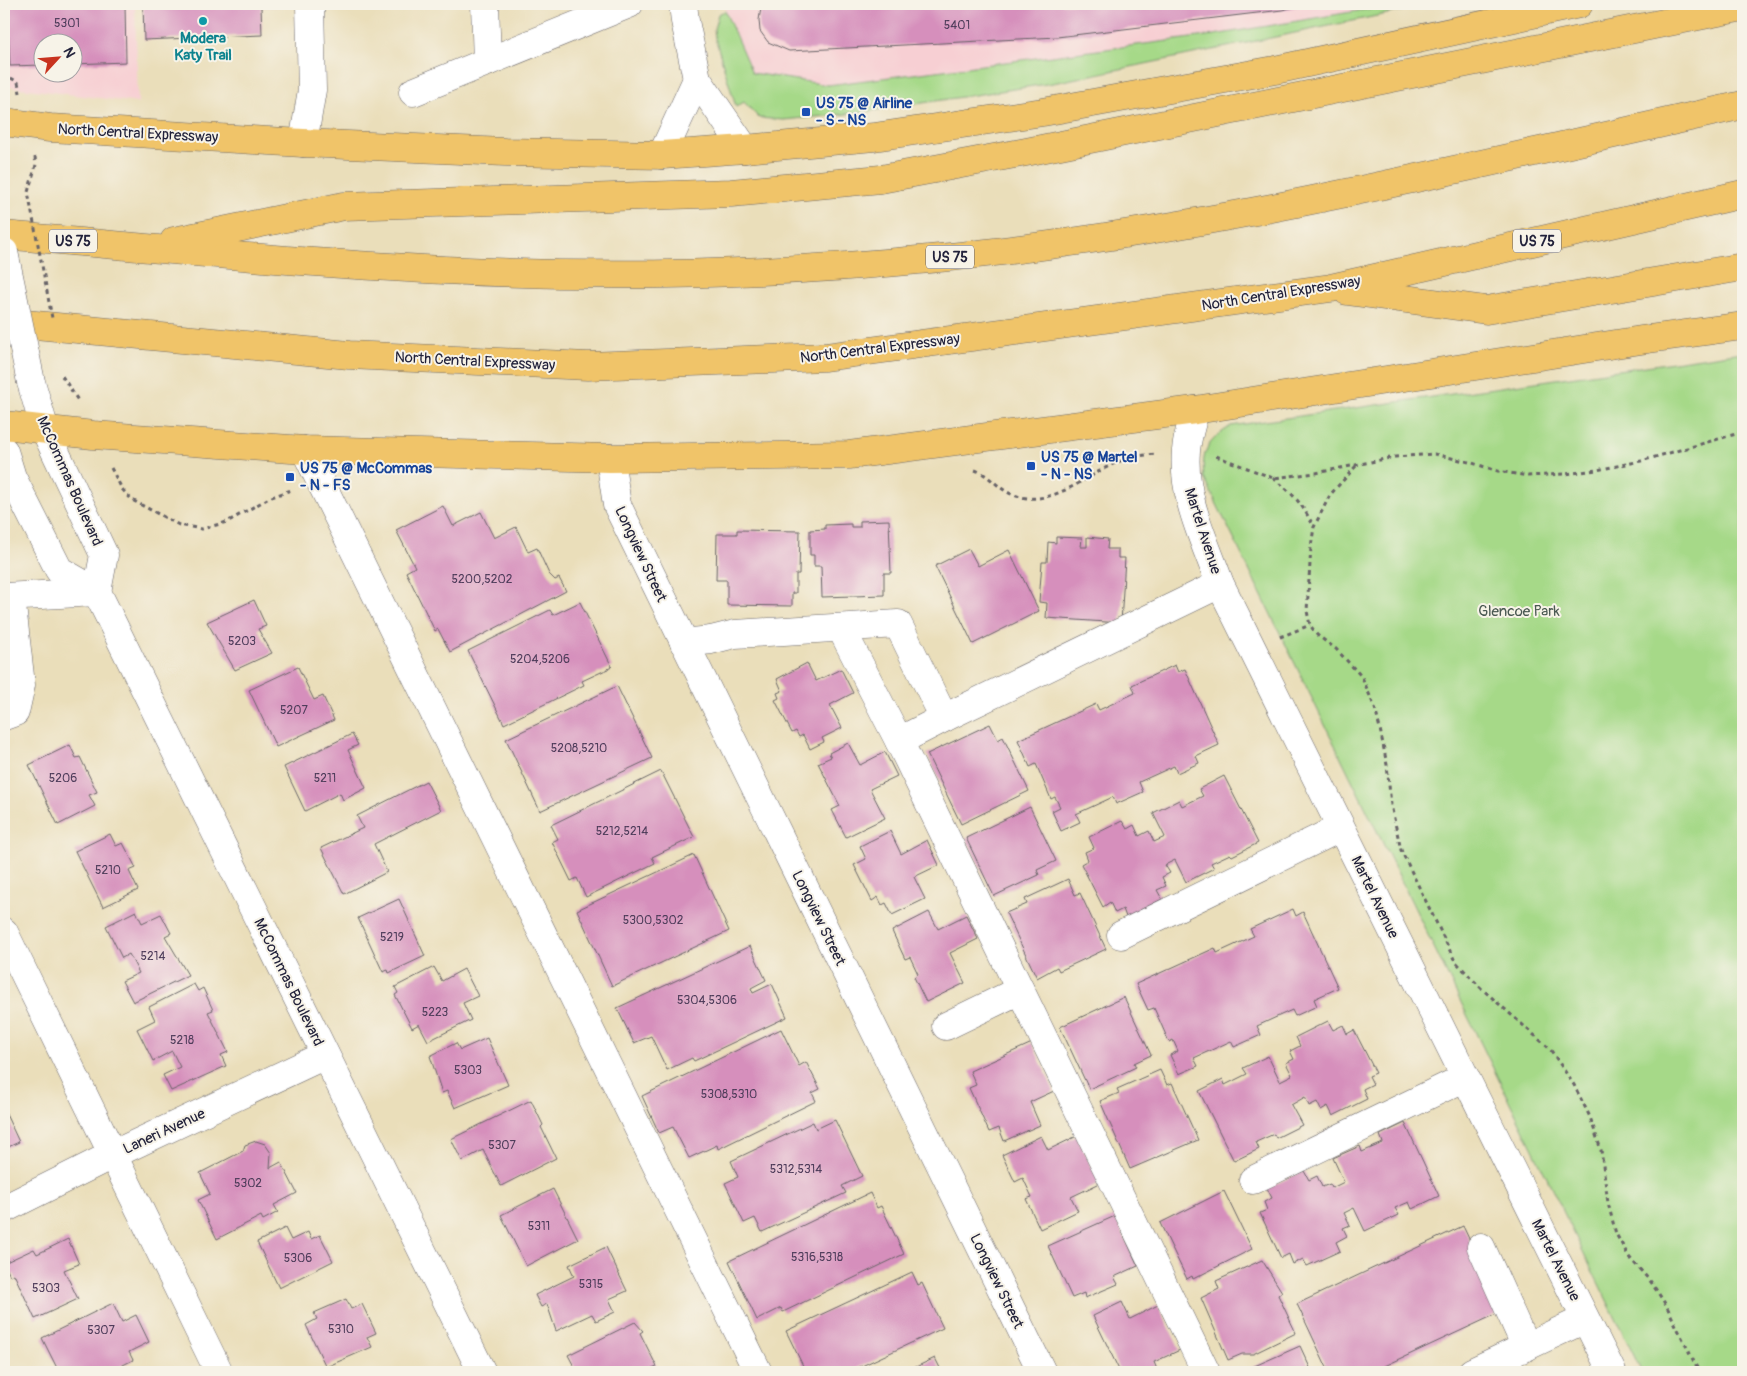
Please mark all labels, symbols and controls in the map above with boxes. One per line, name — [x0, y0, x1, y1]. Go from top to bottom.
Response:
marker: Modera Katy Trail — [197, 15, 209, 27]
house number: 5301 — [54, 16, 80, 31]
house number: 5401 — [944, 18, 970, 33]
place label: Modera Katy Trail — [174, 29, 232, 65]
north arrow — [32, 32, 82, 82]
text: N — [60, 45, 79, 61]
place label: US 75 @ Airline - S - NS — [816, 94, 913, 130]
marker: US 75 @ Airline - S - NS — [800, 106, 812, 118]
street label: North Central Expressway — [57, 120, 219, 147]
road number: US 75 — [49, 230, 97, 252]
road number: US 75 — [1513, 230, 1561, 252]
road number: US 75 — [926, 246, 974, 268]
street label: North Central Expressway — [1200, 271, 1363, 315]
street label: North Central Expressway — [799, 329, 962, 368]
street label: North Central Expressway — [394, 348, 556, 375]
street label: McCommas Boulevard — [32, 413, 107, 549]
place label: US 75 @ Martel - N - NS — [1041, 448, 1138, 484]
place label: US 75 @ McCommas - N - FS — [300, 459, 432, 495]
marker: US 75 @ Martel - N - NS — [1025, 460, 1037, 472]
marker: US 75 @ McCommas - N - FS — [284, 471, 296, 483]
street label: Martel Avenue — [1180, 486, 1226, 577]
street label: Longview Street — [610, 503, 671, 606]
house number: 5200,5202 — [452, 572, 513, 587]
park label: Glencoe Park — [1478, 602, 1561, 621]
house number: 5203 — [228, 634, 256, 649]
house number: 5204,5206 — [510, 652, 570, 667]
house number: 5207 — [280, 703, 309, 718]
house number: 5208,5210 — [551, 741, 607, 756]
house number: 5206 — [49, 771, 77, 786]
house number: 5211 — [314, 771, 336, 786]
house number: 5212,5214 — [596, 824, 648, 839]
street label: Martel Avenue — [1346, 853, 1403, 942]
house number: 5210 — [95, 863, 121, 878]
street label: Longview Street — [787, 868, 850, 970]
house number: 5300,5302 — [623, 913, 684, 928]
street label: McCommas Boulevard — [249, 915, 328, 1049]
house number: 5219 — [380, 930, 404, 945]
house number: 5214 — [141, 949, 165, 964]
house number: 5304,5306 — [677, 993, 737, 1008]
house number: 5223 — [422, 1005, 448, 1020]
house number: 5218 — [170, 1033, 194, 1048]
house number: 5303 — [454, 1063, 482, 1078]
house number: 5308,5310 — [701, 1087, 757, 1102]
street label: Laneri Avenue — [120, 1104, 209, 1159]
house number: 5307 — [488, 1138, 517, 1153]
house number: 5312,5314 — [770, 1162, 822, 1177]
house number: 5302 — [234, 1176, 262, 1191]
street label: Martel Avenue — [1527, 1216, 1585, 1305]
house number: 5311 — [528, 1219, 550, 1234]
street label: Longview Street — [965, 1231, 1028, 1333]
house number: 5316,5318 — [791, 1250, 843, 1265]
house number: 5306 — [284, 1251, 312, 1266]
house number: 5315 — [579, 1277, 603, 1292]
house number: 5303 — [32, 1281, 60, 1296]
house number: 5310 — [328, 1322, 354, 1337]
house number: 5307 — [87, 1323, 116, 1338]

